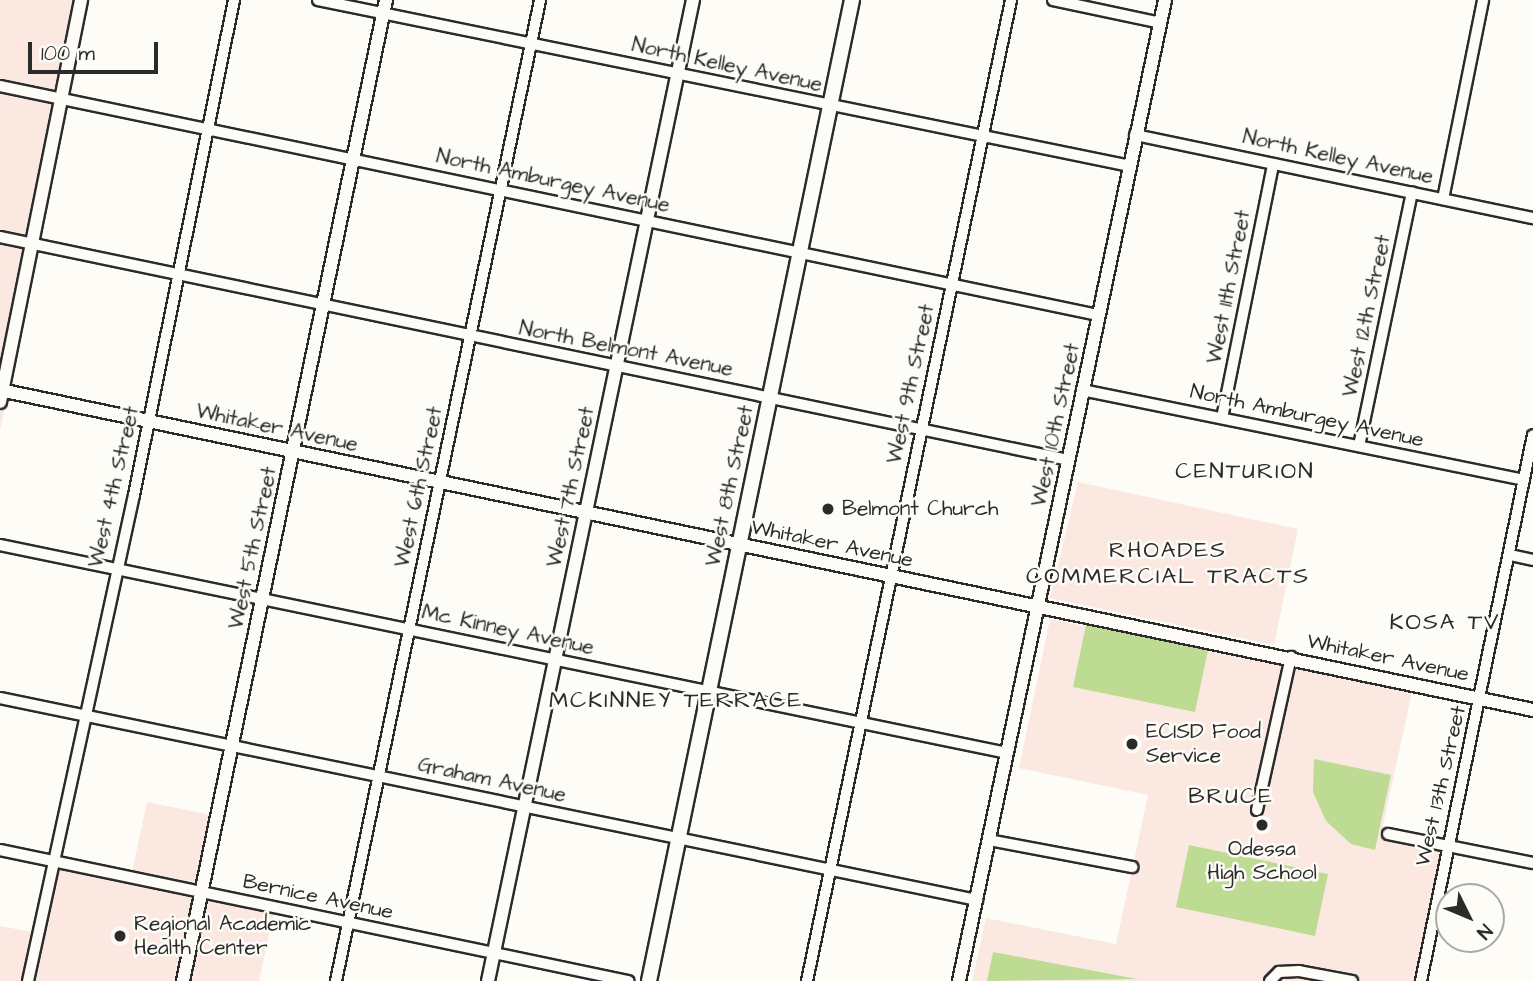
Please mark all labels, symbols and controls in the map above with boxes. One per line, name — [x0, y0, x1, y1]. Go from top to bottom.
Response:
scale bar — [32, 28, 161, 72]
street label: North Kelley Avenue — [629, 33, 825, 97]
text: 100 m — [41, 39, 95, 68]
street label: North Kelley Avenue — [1240, 125, 1436, 189]
street label: North Amburgey Avenue — [434, 144, 672, 218]
street label: West 11th Street — [1202, 208, 1256, 366]
street label: West 12th Street — [1337, 233, 1397, 399]
street label: West 9th Street — [882, 302, 940, 466]
street label: North Belmont Avenue — [517, 316, 735, 382]
street label: West 10th Street — [1026, 341, 1086, 509]
street label: North Amburgey Avenue — [1188, 379, 1426, 453]
street label: Whitaker Avenue — [194, 399, 360, 457]
street label: West 8th Street — [701, 403, 759, 569]
street label: West 4th Street — [83, 404, 145, 570]
street label: West 6th Street — [390, 404, 448, 570]
street label: West 7th Street — [542, 404, 600, 570]
district label: CENTURION — [1176, 457, 1314, 485]
street label: West 5th Street — [223, 464, 283, 632]
place label: Belmont Church — [842, 496, 998, 522]
marker: Belmont Church — [820, 501, 836, 517]
street label: Whitaker Avenue — [749, 515, 915, 573]
district label: RHOADES COMMERCIAL TRACTS — [1028, 536, 1308, 590]
street label: Mc Kinney Avenue — [420, 599, 596, 661]
district label: KOSA TV — [1390, 608, 1500, 636]
street label: Whitaker Avenue — [1305, 629, 1471, 687]
district label: MCKINNEY TERRACE — [551, 686, 801, 714]
street label: West 13th Street — [1410, 703, 1472, 869]
place label: ECISD Food Service — [1146, 719, 1261, 769]
marker: ECISD Food Service — [1124, 736, 1140, 752]
street label: Graham Avenue — [416, 752, 568, 808]
district label: BRUCE — [1189, 782, 1273, 810]
marker: Odessa High School — [1254, 817, 1270, 833]
place label: Odessa High School — [1207, 836, 1317, 886]
street label: Bernice Avenue — [241, 869, 395, 925]
north arrow — [1435, 883, 1505, 953]
place label: Regional Academic Health Center — [134, 911, 311, 961]
text: N — [1470, 918, 1498, 945]
marker: Regional Academic Health Center — [112, 928, 128, 944]

